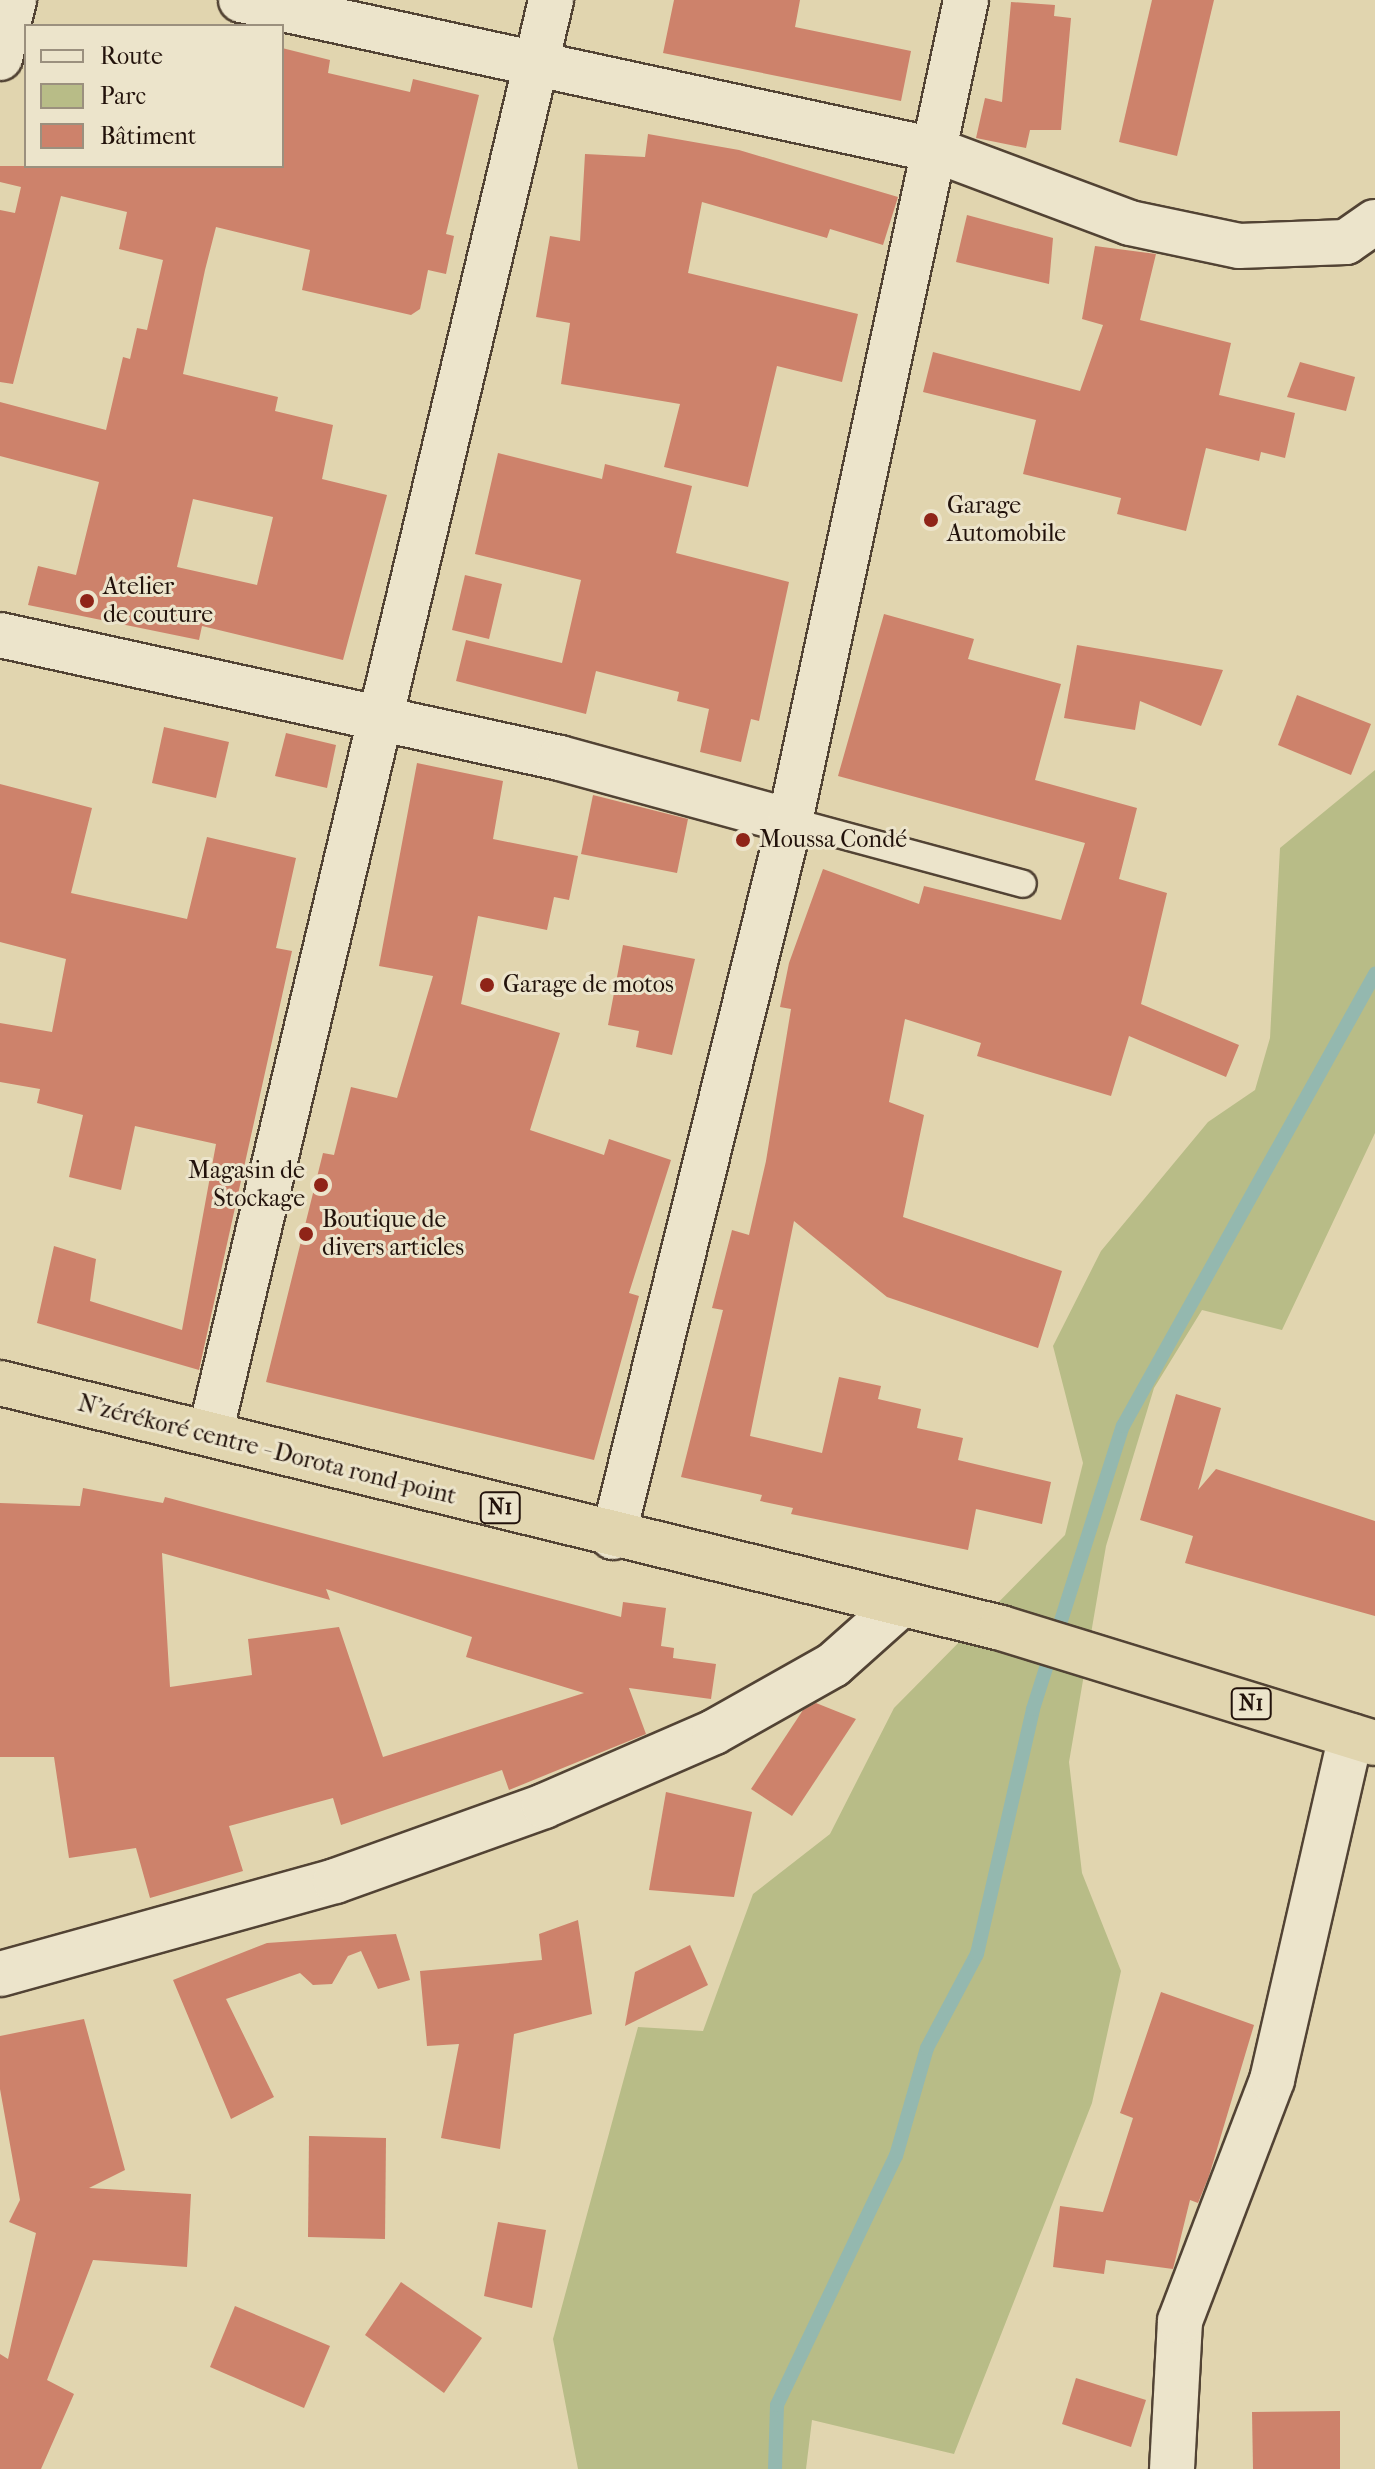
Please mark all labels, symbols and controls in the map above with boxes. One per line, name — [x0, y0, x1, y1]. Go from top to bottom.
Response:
legend — [24, 24, 284, 168]
text: Route — [100, 42, 163, 70]
text: Parc — [100, 82, 146, 110]
text: Bâtiment — [100, 122, 196, 150]
place label: Garage Automobile — [947, 492, 1066, 548]
marker: Garage Automobile — [922, 511, 940, 529]
place label: Atelier de couture — [103, 573, 213, 629]
marker: Atelier de couture — [78, 592, 96, 610]
place label: Moussa Condé — [759, 826, 907, 854]
marker: Moussa Condé — [734, 831, 752, 849]
place label: Garage de motos — [503, 971, 674, 999]
marker: Garage de motos — [478, 976, 496, 994]
place label: Magasin de Stockage — [188, 1157, 305, 1213]
marker: Magasin de Stockage — [312, 1176, 330, 1194]
place label: Boutique de divers articles — [322, 1206, 464, 1262]
marker: Boutique de divers articles — [297, 1225, 315, 1243]
street label: N'zérékoré centre - Dorota rond-point — [75, 1389, 459, 1511]
road number: N1 — [478, 1490, 522, 1526]
road number: N1 — [1229, 1686, 1273, 1722]

